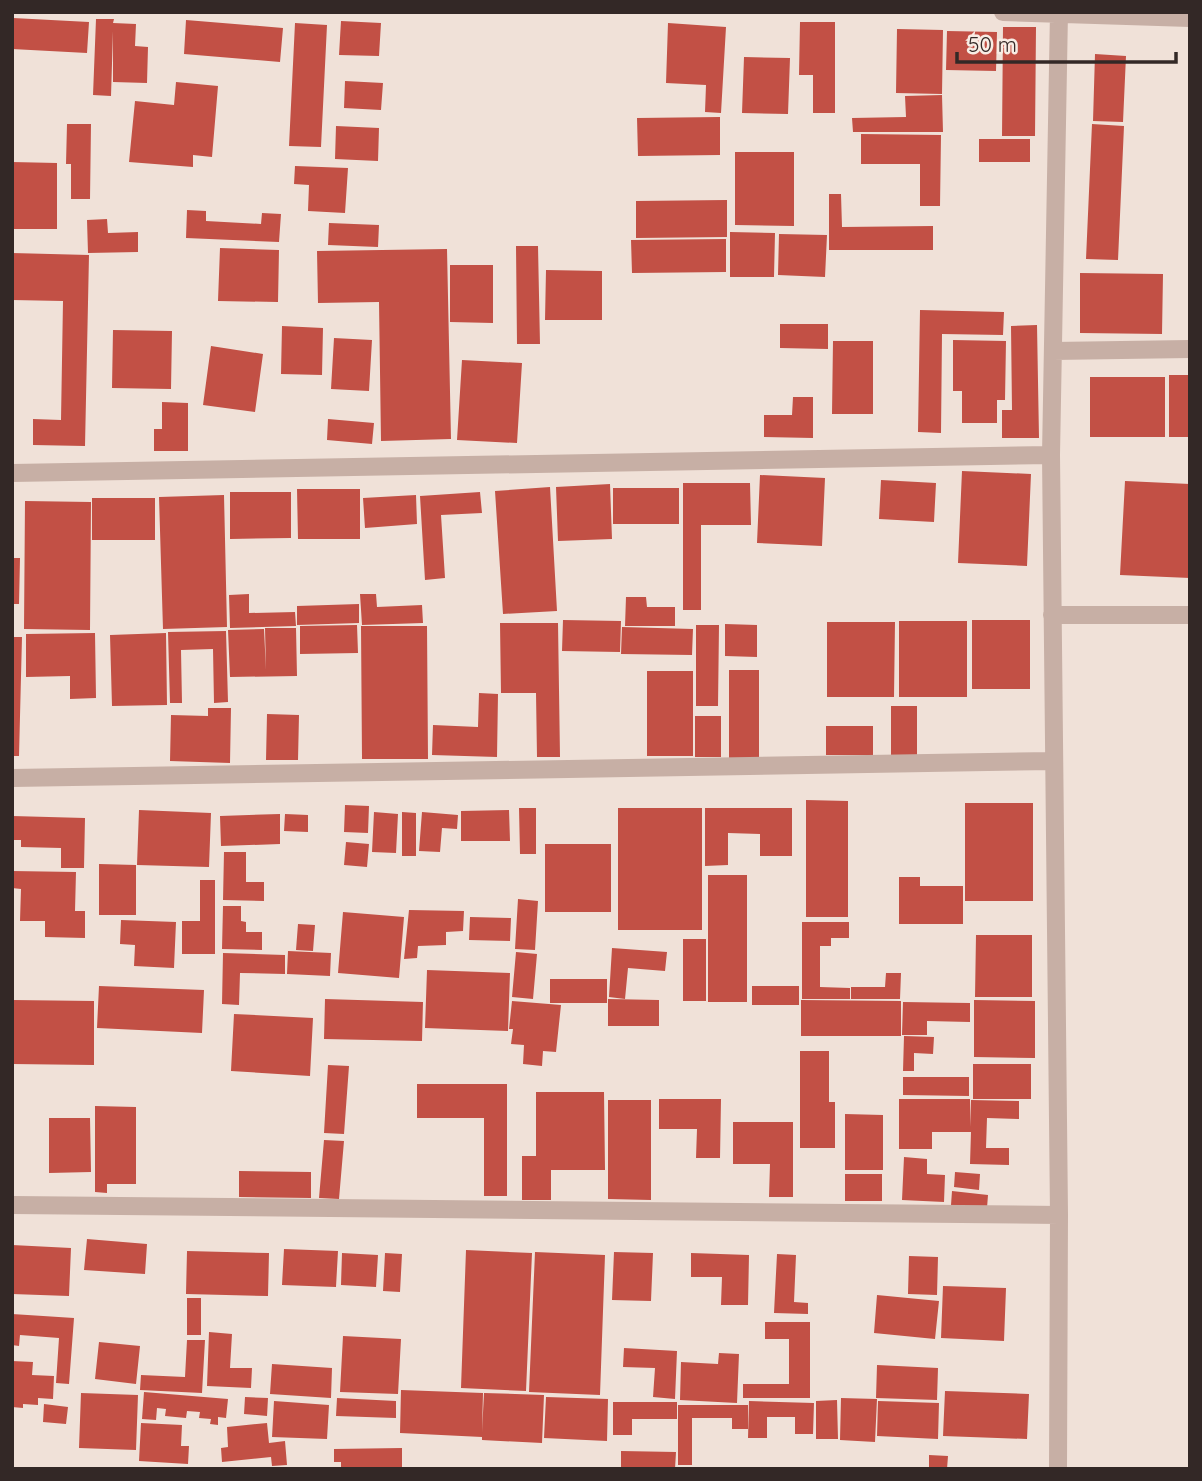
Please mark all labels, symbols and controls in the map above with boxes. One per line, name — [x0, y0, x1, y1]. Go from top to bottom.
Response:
scale bar — [957, 21, 1176, 65]
text: 50 m — [968, 31, 1017, 57]

